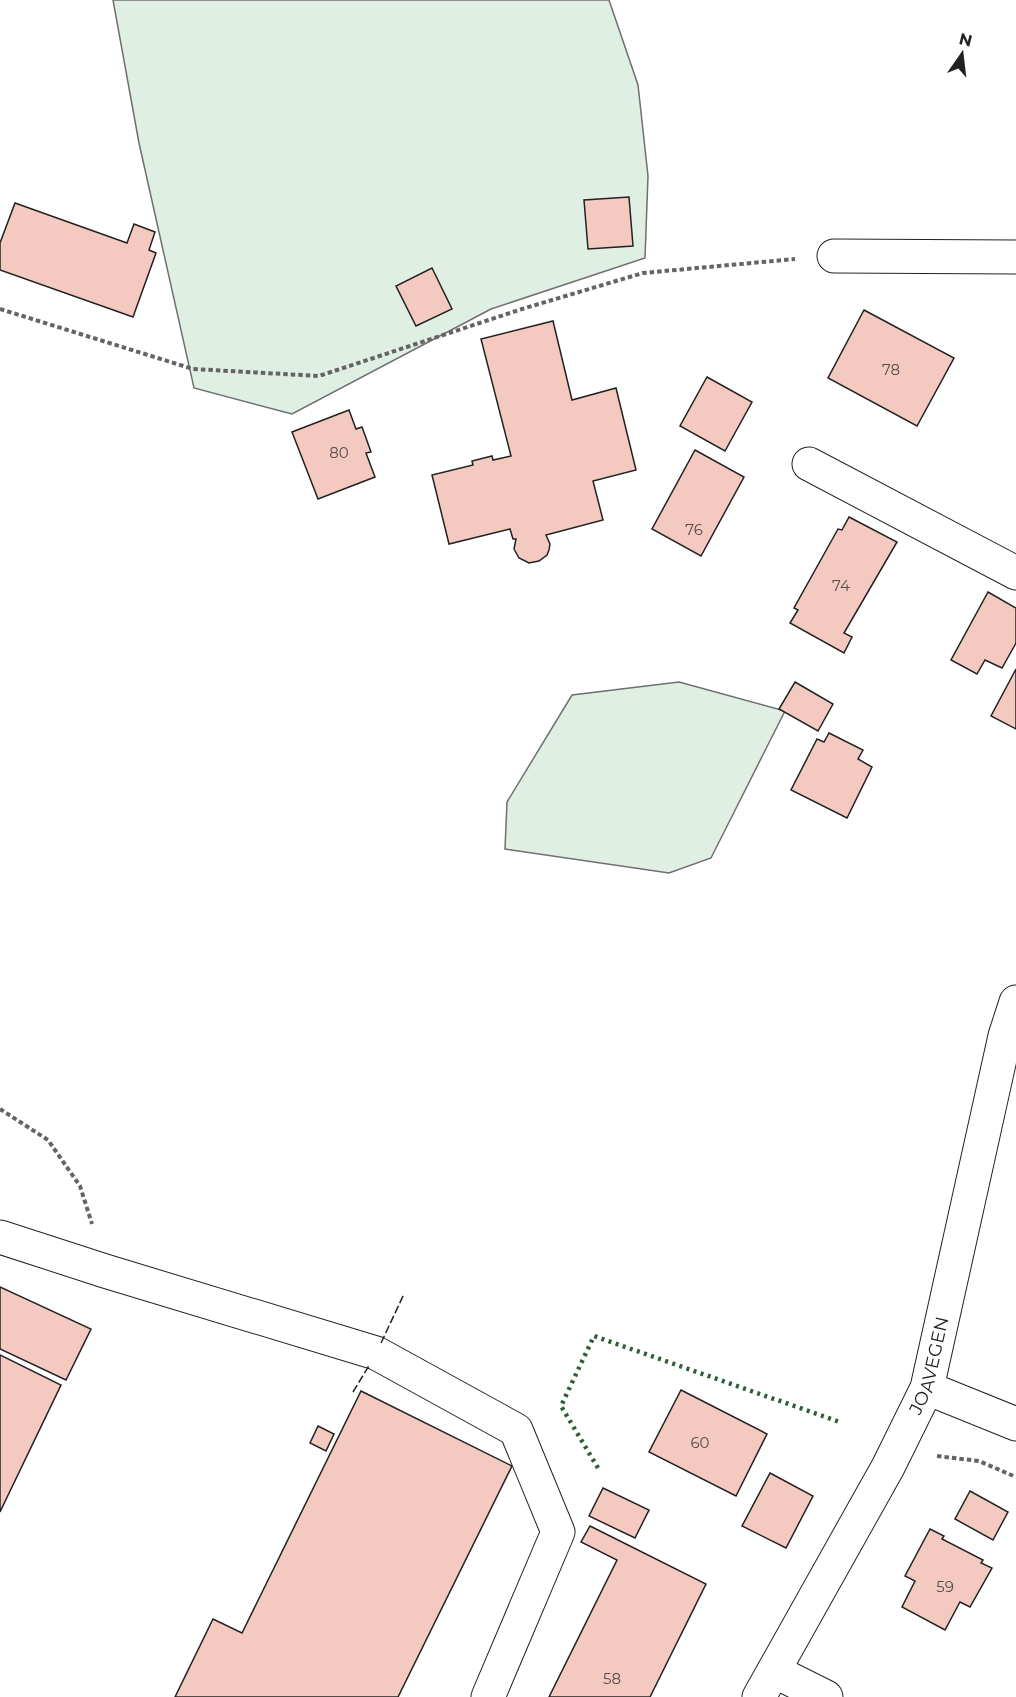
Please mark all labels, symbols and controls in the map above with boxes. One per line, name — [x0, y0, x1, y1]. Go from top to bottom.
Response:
north arrow — [932, 24, 992, 84]
text: N — [957, 29, 974, 51]
house number: 78 — [882, 360, 900, 379]
house number: 80 — [329, 443, 349, 462]
house number: 76 — [685, 520, 703, 539]
house number: 74 — [832, 576, 850, 595]
street label: JOAVEGEN — [904, 1315, 953, 1419]
house number: 60 — [690, 1433, 710, 1452]
house number: 59 — [936, 1577, 954, 1596]
house number: 58 — [603, 1669, 621, 1688]

